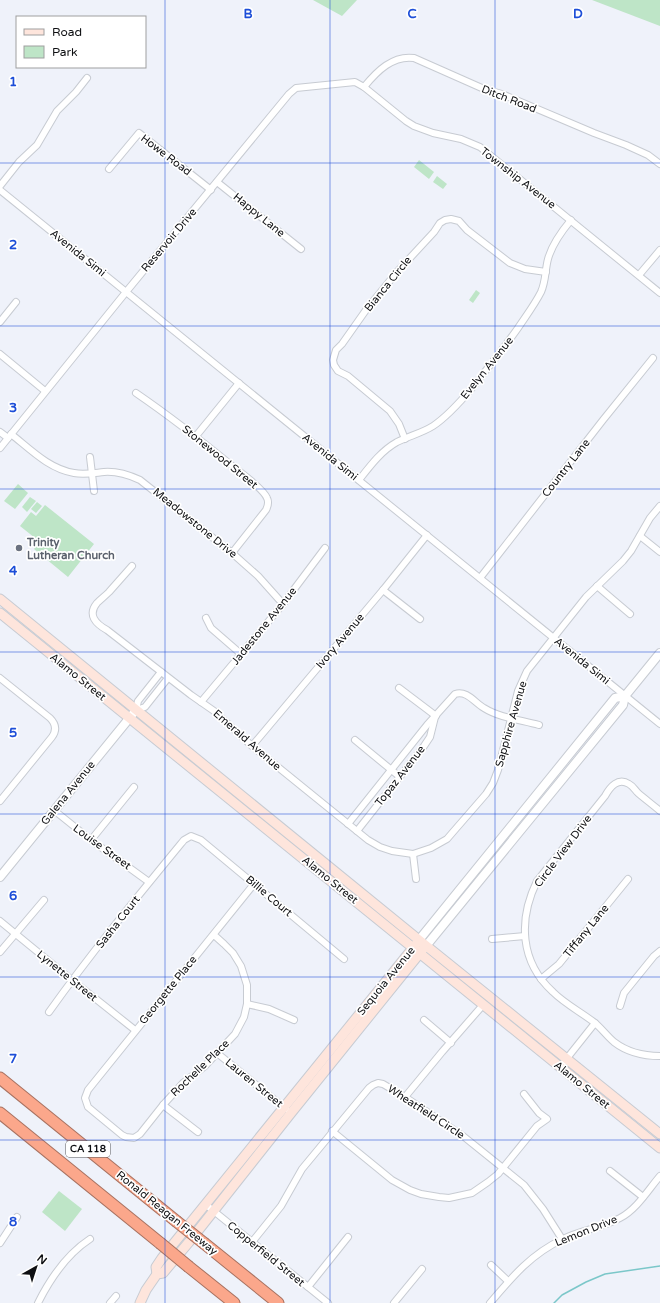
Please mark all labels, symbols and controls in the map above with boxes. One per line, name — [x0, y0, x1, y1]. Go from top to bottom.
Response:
text: B — [243, 6, 253, 22]
text: C — [407, 6, 417, 22]
text: D — [573, 6, 583, 22]
legend — [16, 16, 146, 68]
text: Road — [52, 25, 82, 39]
text: Park — [52, 45, 78, 59]
text: 1 — [9, 74, 17, 90]
street label: Ditch Road — [480, 83, 538, 115]
street label: Howe Road — [138, 132, 194, 178]
street label: Township Avenue — [478, 145, 558, 211]
street label: Happy Lane — [231, 190, 287, 240]
street label: Reservoir Drive — [139, 206, 199, 274]
street label: Avenida Simi — [48, 227, 108, 279]
text: 2 — [9, 237, 17, 253]
street label: Bianca Circle — [362, 254, 414, 314]
street label: Evelyn Avenue — [458, 334, 516, 402]
text: 3 — [9, 400, 17, 416]
street label: Stonewood Street — [180, 423, 260, 491]
street label: Avenida Simi — [300, 431, 360, 483]
street label: Country Lane — [539, 436, 593, 500]
street label: Meadowstone Drive — [150, 485, 240, 561]
place label: Trinity Lutheran Church — [26, 536, 115, 562]
marker: Trinity Lutheran Church — [14, 543, 24, 553]
text: 4 — [9, 563, 18, 579]
street label: Jadestone Avenue — [229, 585, 299, 667]
street label: Ivory Avenue — [313, 611, 367, 671]
street label: Avenida Simi — [552, 635, 612, 687]
street label: Alamo Street — [47, 651, 109, 703]
street label: Sapphire Avenue — [493, 680, 529, 768]
street label: Emerald Avenue — [210, 707, 284, 773]
text: 5 — [9, 725, 17, 741]
street label: Topaz Avenue — [372, 743, 428, 809]
street label: Galena Avenue — [38, 758, 98, 828]
street label: Circle View Drive — [532, 812, 594, 890]
street label: Louise Street — [71, 822, 133, 872]
street label: Alamo Street — [299, 854, 361, 906]
street label: Billie Court — [243, 873, 295, 919]
text: 6 — [9, 888, 17, 904]
street label: Sasha Court — [93, 893, 143, 951]
street label: Tiffany Lane — [561, 902, 611, 960]
street label: Sequoia Avenue — [354, 944, 418, 1018]
street label: Lynette Street — [34, 948, 100, 1004]
street label: Georgette Place — [136, 953, 200, 1027]
street label: Rochelle Place — [168, 1037, 232, 1099]
text: 7 — [9, 1051, 17, 1067]
street label: Lauren Street — [223, 1056, 285, 1110]
street label: Alamo Street — [551, 1059, 613, 1111]
street label: Wheatfield Circle — [385, 1082, 467, 1142]
road number: CA 118 — [66, 1141, 110, 1157]
street label: Ronald Reagan Freeway — [114, 1168, 220, 1258]
street label: Lemon Drive — [553, 1213, 619, 1249]
text: 8 — [9, 1214, 17, 1230]
street label: Copperfield Street — [225, 1219, 307, 1289]
north arrow — [16, 1247, 56, 1287]
text: N — [34, 1252, 50, 1267]

